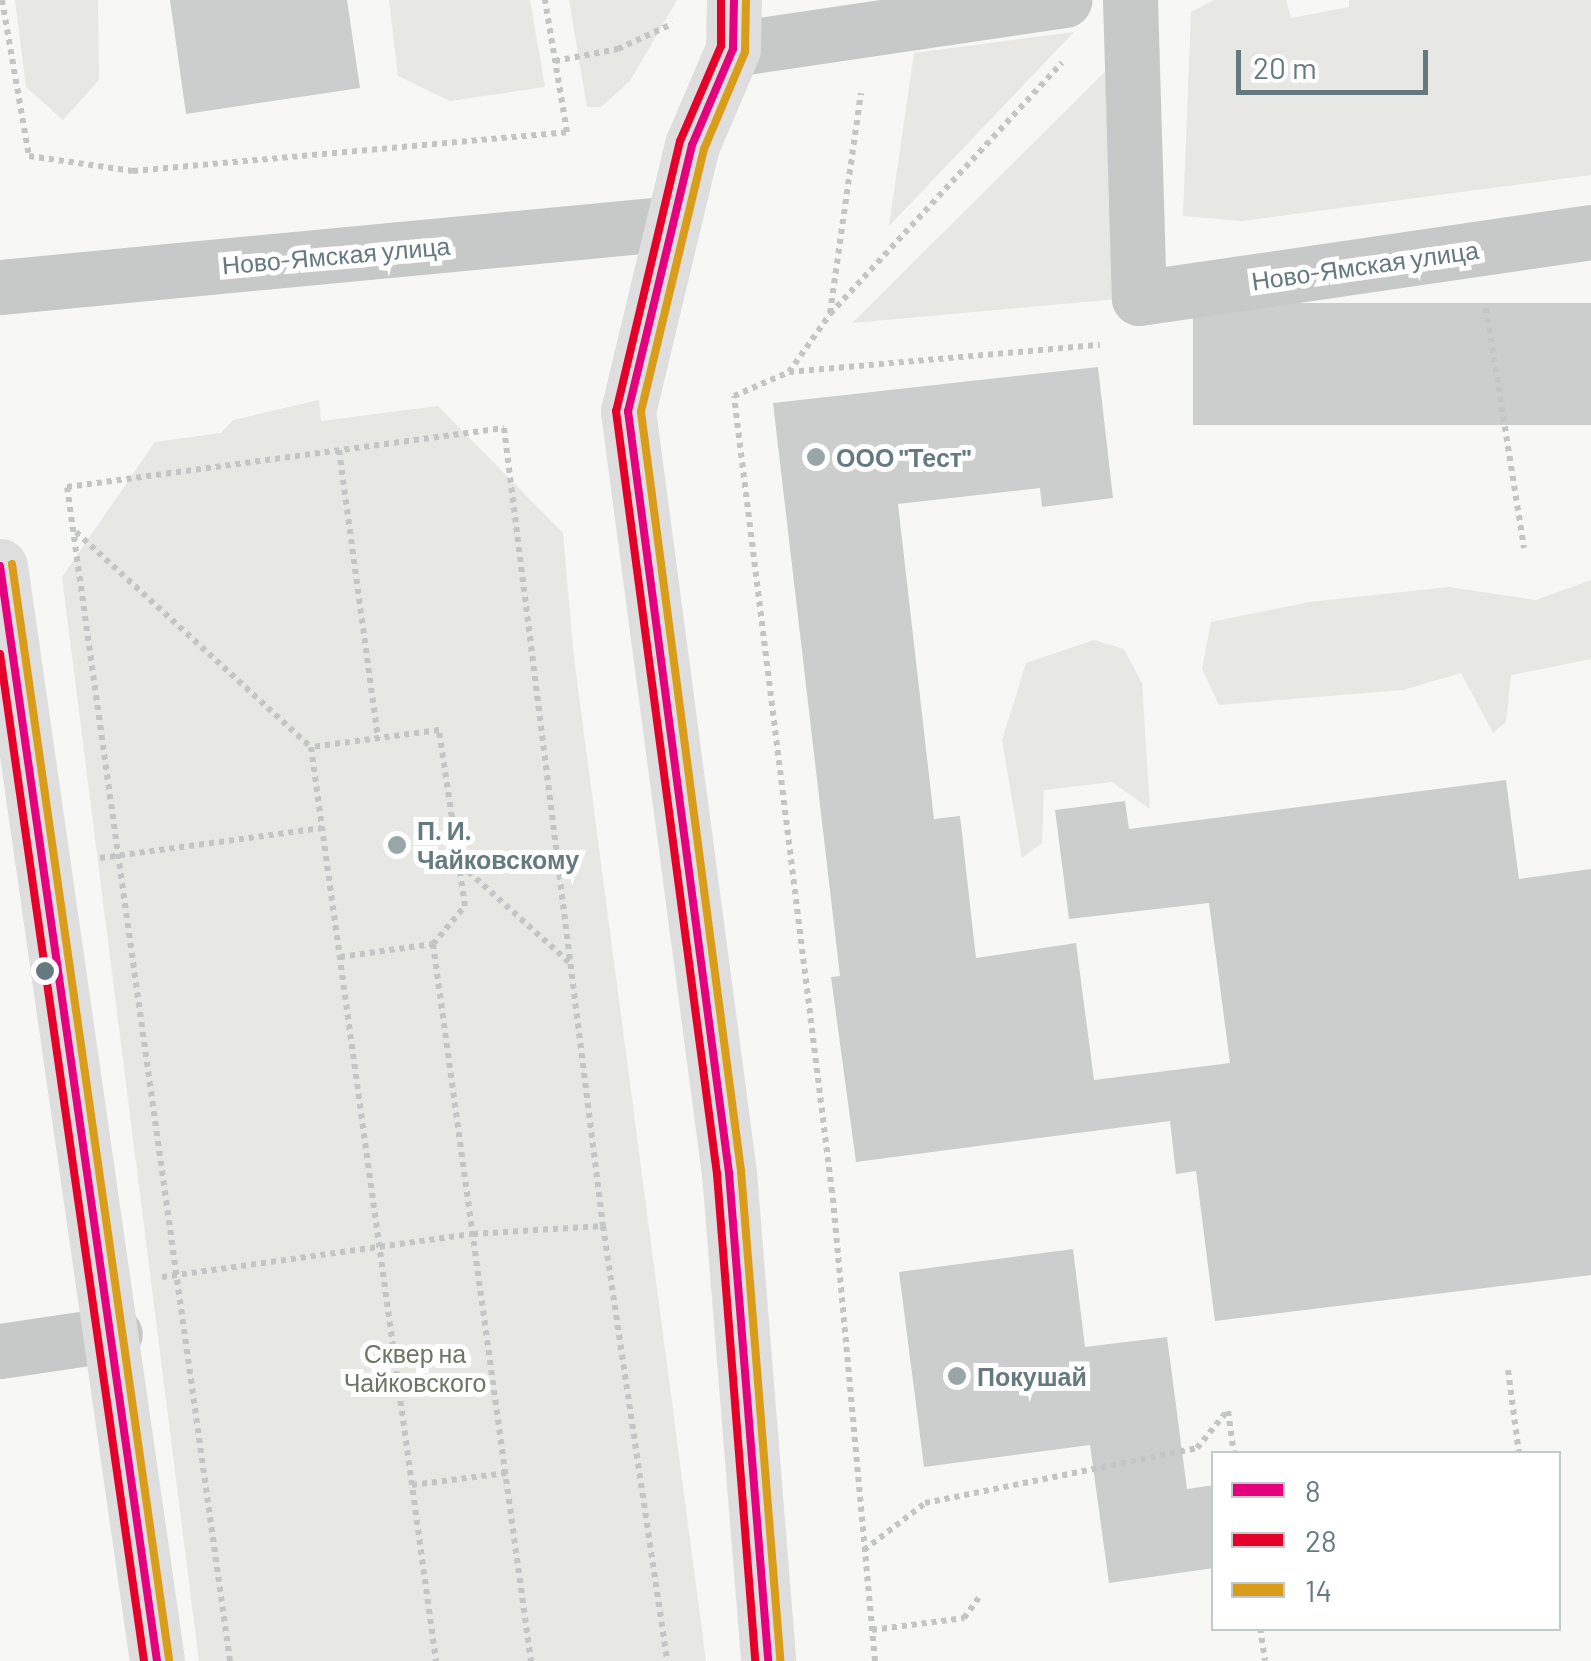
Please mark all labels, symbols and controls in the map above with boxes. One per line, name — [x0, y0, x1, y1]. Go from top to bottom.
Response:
scale bar — [1241, 30, 1434, 92]
text: 20 m — [1253, 49, 1317, 85]
street label: Ново-Ямская улица — [221, 230, 451, 280]
street label: Ново-Ямская улица — [1249, 234, 1481, 296]
place label: ООО "Тест" — [836, 442, 971, 472]
marker: ООО "Тест" — [805, 446, 827, 468]
place label: П. И. Чайковскому — [417, 816, 579, 875]
marker: П. И. Чайковскому — [386, 834, 408, 856]
unlabelled marker — [35, 961, 55, 981]
park label: Сквер на Чайковского — [344, 1339, 486, 1398]
place label: Покушай — [977, 1361, 1087, 1391]
marker: Покушай — [946, 1365, 968, 1387]
legend — [1211, 1451, 1561, 1631]
text: 8 — [1305, 1472, 1321, 1508]
text: 28 — [1305, 1522, 1337, 1558]
text: 14 — [1305, 1572, 1332, 1608]

